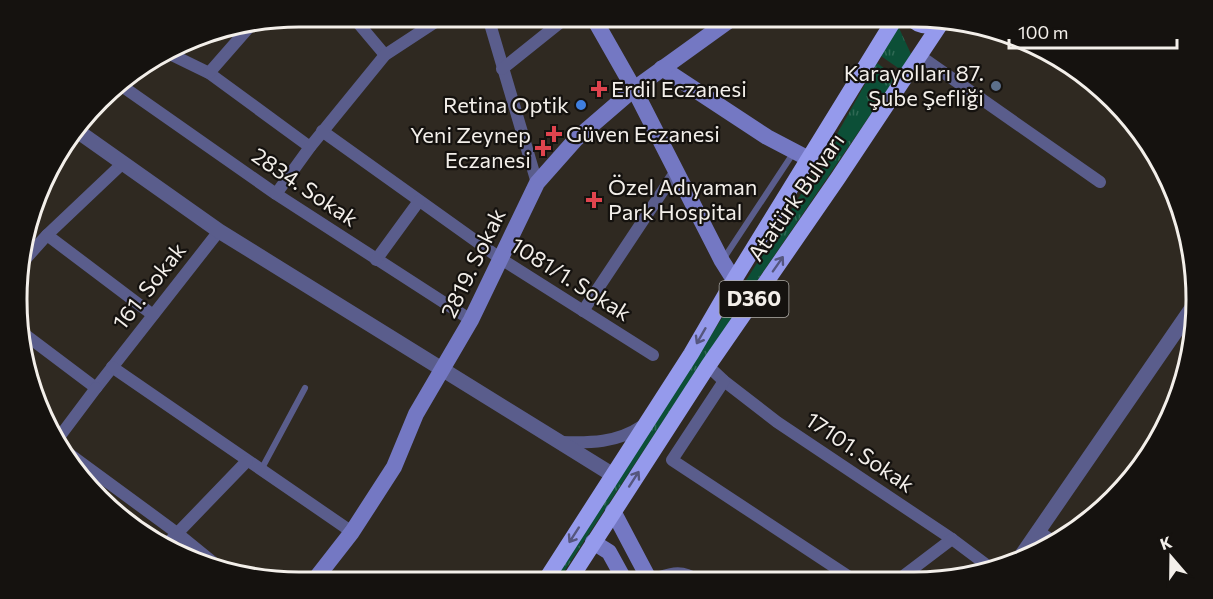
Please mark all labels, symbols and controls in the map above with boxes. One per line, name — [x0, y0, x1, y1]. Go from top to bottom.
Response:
scale bar — [1009, 12, 1177, 50]
text: 100 m — [1018, 21, 1068, 43]
place label: Karayolları 87. Şube Şefliği — [844, 59, 984, 111]
place label: Erdil Eczanesi — [611, 75, 747, 102]
marker: Karayolları 87. Şube Şefliği — [989, 79, 1003, 93]
marker: Erdil Eczanesi — [592, 82, 606, 96]
place label: Retina Optik — [443, 91, 569, 118]
marker: Retina Optik — [574, 98, 588, 112]
place label: Güven Eczanesi — [566, 120, 720, 147]
place label: Yeni Zeynep Eczanesi — [410, 121, 531, 173]
marker: Güven Eczanesi — [547, 127, 561, 141]
street label: Atatürk Bulvarı — [741, 127, 850, 266]
street label: 2834. Sokak — [247, 141, 363, 232]
marker: Yeni Zeynep Eczanesi — [536, 141, 550, 155]
place label: Özel Adıyaman Park Hospital — [608, 173, 757, 225]
marker: Özel Adıyaman Park Hospital — [585, 191, 603, 209]
street label: 2819. Sokak — [434, 203, 511, 322]
street label: 1081/1. Sokak — [506, 231, 636, 326]
street label: 161. Sokak — [106, 237, 191, 335]
one-way arrow — [772, 257, 784, 273]
road number: D360 — [720, 281, 789, 317]
one-way arrow — [695, 327, 707, 344]
street label: 17101. Sokak — [801, 405, 920, 498]
one-way arrow — [628, 471, 640, 488]
one-way arrow — [568, 527, 580, 543]
north arrow — [1141, 527, 1201, 587]
text: K — [1157, 532, 1174, 553]

